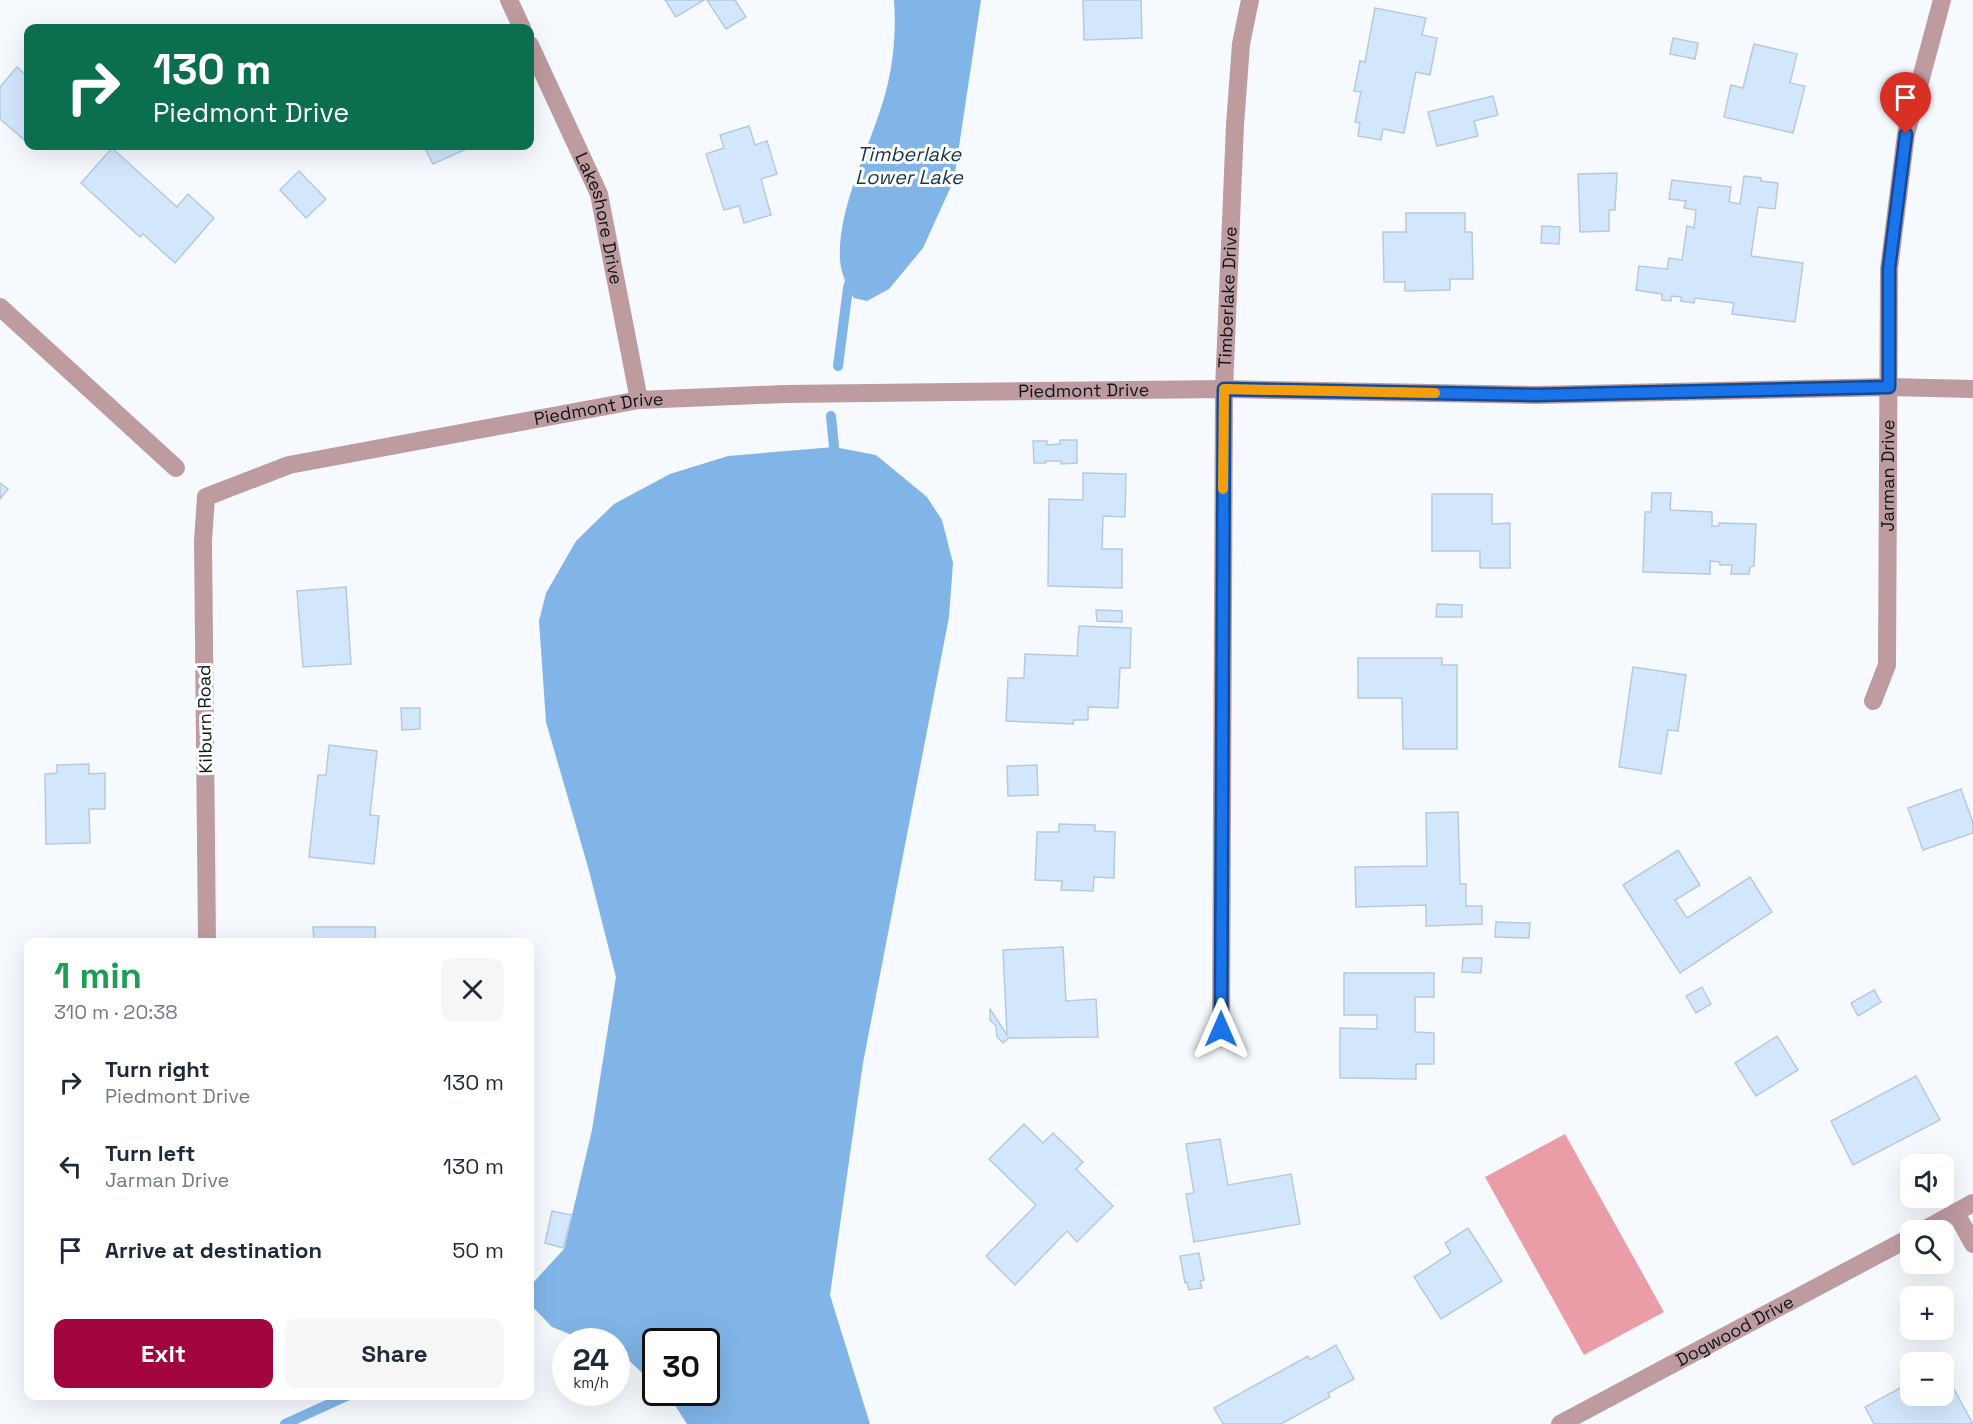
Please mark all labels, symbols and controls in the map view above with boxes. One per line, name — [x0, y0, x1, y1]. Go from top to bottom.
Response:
text: 130 m — [153, 43, 271, 96]
icon: right — [54, 48, 132, 126]
pin — [1880, 72, 1931, 134]
icon: arrive — [1889, 81, 1922, 114]
text: Piedmont Drive — [153, 95, 349, 130]
water label: Timberlake Lower Lake — [855, 141, 964, 190]
street label: Lakeshore Drive — [570, 149, 628, 287]
street label: Timberlake Drive — [1213, 226, 1242, 368]
street label: Piedmont Drive — [1018, 378, 1149, 402]
street label: Piedmont Drive — [532, 387, 664, 430]
street label: Jarman Drive — [1876, 420, 1899, 532]
street label: Kilburn Road — [192, 664, 217, 774]
text: 1 min — [54, 953, 142, 999]
button: close — [441, 958, 504, 1021]
position arrow — [1189, 997, 1253, 1061]
text: 310 m · 20:38 — [54, 999, 178, 1025]
text: Turn right — [105, 1055, 210, 1083]
icon: right — [54, 1066, 87, 1099]
text: 130 m — [443, 1068, 504, 1096]
text: Piedmont Drive — [105, 1083, 250, 1109]
text: Turn left — [105, 1139, 195, 1167]
icon: left — [54, 1150, 87, 1183]
text: 130 m — [443, 1152, 504, 1180]
map controls — [1900, 1154, 1954, 1406]
button: sound — [1900, 1154, 1954, 1208]
text: Jarman Drive — [105, 1167, 229, 1193]
button: search — [1900, 1220, 1954, 1274]
icon: arrive — [54, 1234, 87, 1267]
text: Arrive at destination — [105, 1236, 322, 1264]
text: 50 m — [452, 1236, 504, 1264]
button: + — [1900, 1286, 1954, 1340]
street label: Dogwood Drive — [1672, 1290, 1798, 1371]
button: Exit — [54, 1319, 273, 1388]
button: Share — [285, 1319, 504, 1388]
speed limit sign: 30 — [642, 1328, 720, 1406]
text: 24 — [573, 1340, 609, 1379]
button: − — [1900, 1352, 1954, 1406]
text: km/h — [573, 1373, 609, 1392]

